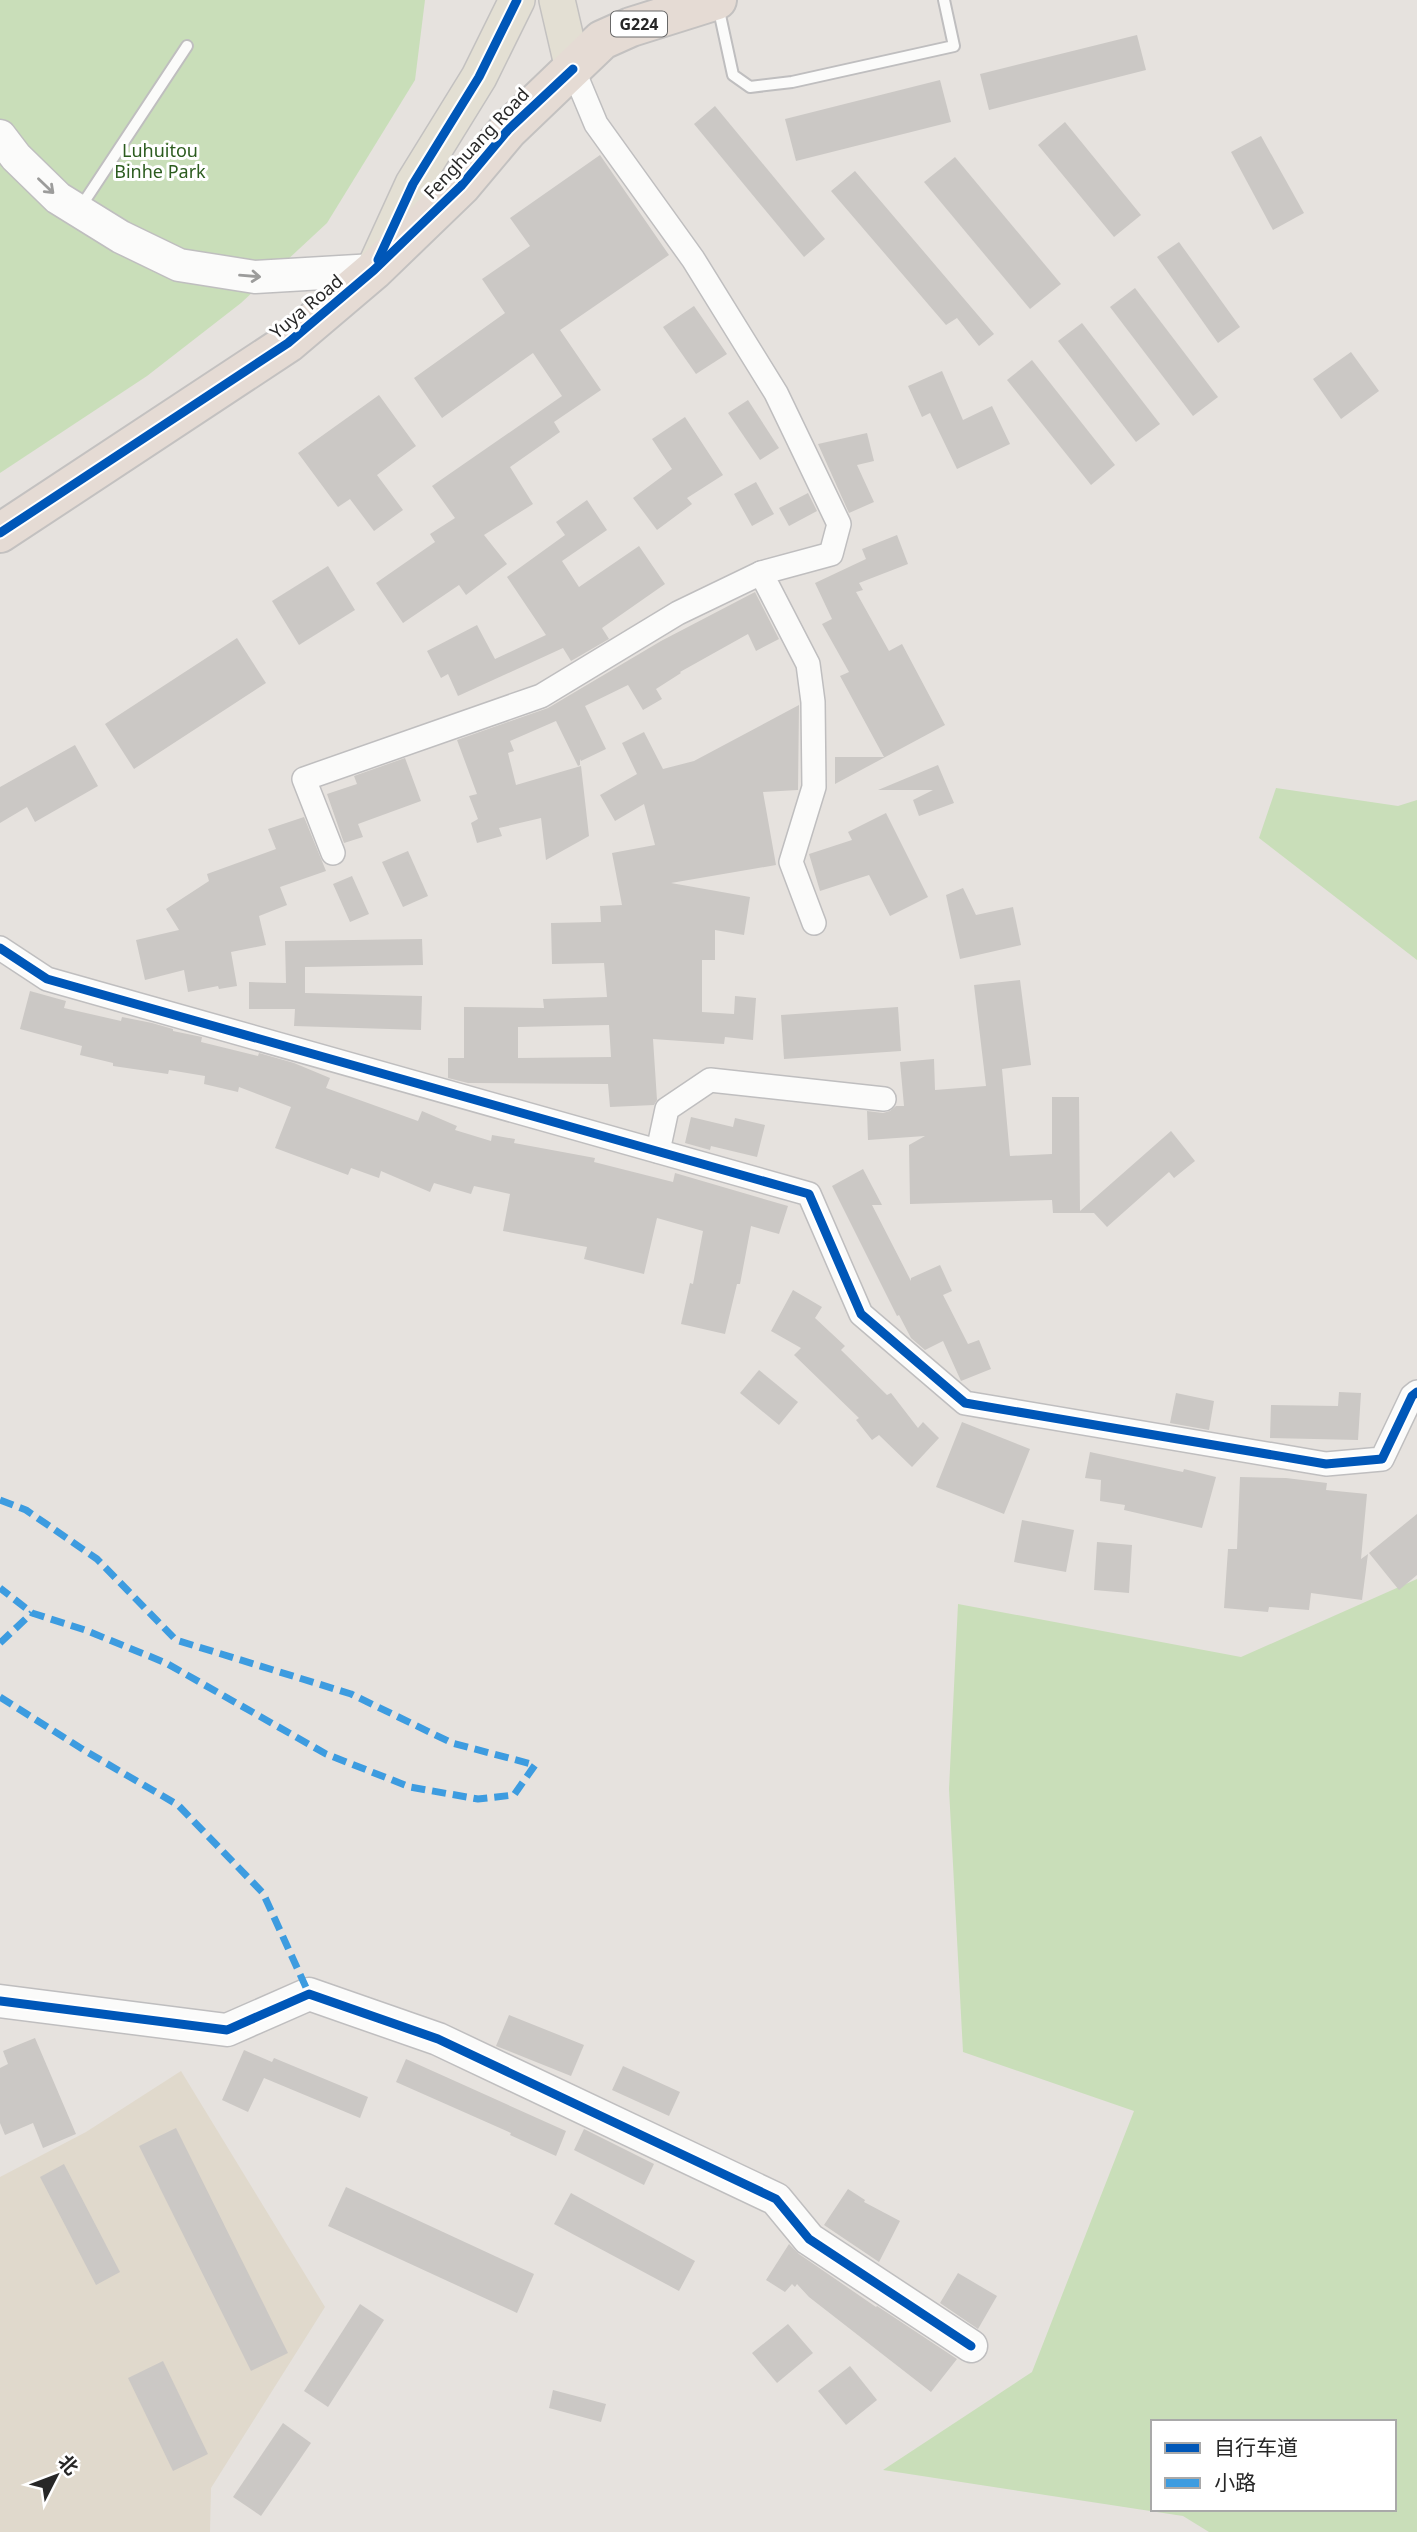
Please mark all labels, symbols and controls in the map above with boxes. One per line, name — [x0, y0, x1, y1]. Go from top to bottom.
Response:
road number: G224 — [611, 12, 667, 36]
street label: Fenghuang Road — [418, 82, 534, 204]
park label: Luhuitou Binhe Park — [114, 138, 206, 183]
one-way arrow — [37, 178, 54, 195]
one-way arrow — [238, 269, 261, 282]
street label: Yuya Road — [265, 269, 347, 343]
legend — [1151, 2420, 1396, 2511]
text: 自行车道 — [1214, 2433, 1298, 2461]
north arrow — [21, 2441, 91, 2511]
text: 北 — [53, 2449, 85, 2480]
text: 小路 — [1214, 2468, 1256, 2496]

